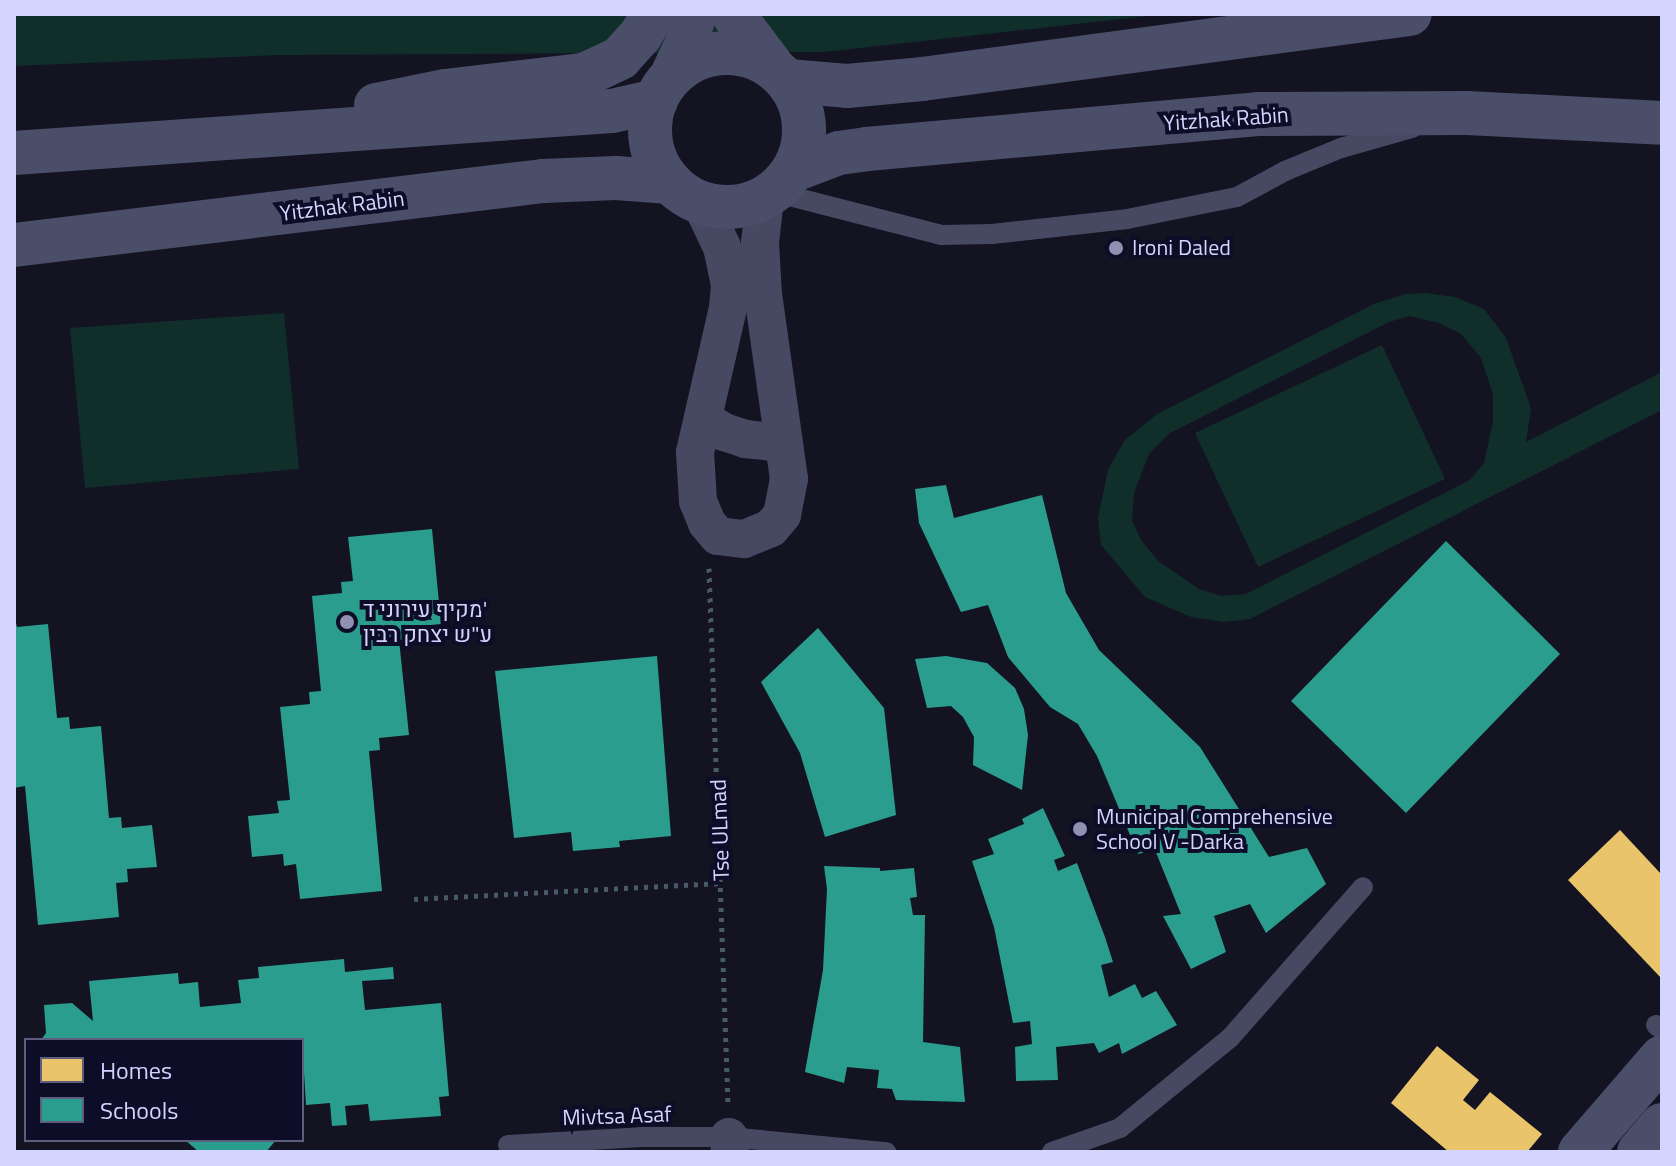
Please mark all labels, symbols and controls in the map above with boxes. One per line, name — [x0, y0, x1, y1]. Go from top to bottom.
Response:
street label: Yitzhak Rabin — [1163, 101, 1289, 137]
street label: Yitzhak Rabin — [278, 185, 406, 227]
place label: Ironi Daled — [1132, 235, 1231, 261]
marker: Ironi Daled — [1107, 239, 1125, 257]
place label: מקיף עירוני ד' ע"ש יצחק רבין — [363, 596, 492, 648]
marker: מקיף עירוני ד' ע"ש יצחק רבין — [338, 613, 356, 631]
street label: Tse ULmad — [705, 779, 735, 881]
place label: Municipal Comprehensive School V -Darka — [1096, 803, 1333, 854]
marker: Municipal Comprehensive School V -Darka — [1071, 820, 1089, 838]
legend — [24, 1038, 304, 1142]
text: Homes — [100, 1052, 172, 1088]
text: Schools — [100, 1092, 178, 1128]
street label: Mivtsa Asaf — [562, 1101, 672, 1131]

